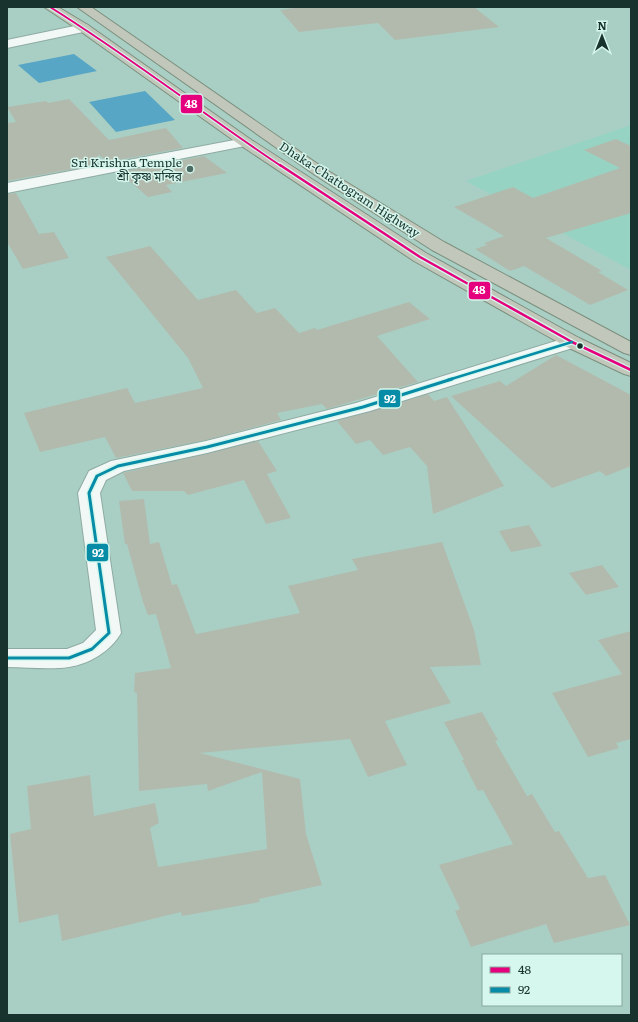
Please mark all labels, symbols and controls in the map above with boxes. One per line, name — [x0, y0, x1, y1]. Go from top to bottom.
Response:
north arrow — [582, 16, 622, 56]
text: N — [597, 17, 607, 33]
line badge: 48 — [180, 94, 203, 114]
text: 48 — [184, 95, 198, 111]
street label: Dhaka-Chattogram Highway — [276, 137, 424, 241]
place label: Sri Krishna Temple শ্রী কৃষ্ণ মন্দির — [71, 153, 183, 185]
marker: Sri Krishna Temple শ্রী কৃষ্ণ মন্দির — [185, 164, 195, 174]
line badge: 48 — [468, 281, 491, 300]
text: 48 — [472, 281, 486, 297]
unlabelled marker — [575, 341, 585, 351]
line badge: 92 — [378, 389, 401, 408]
text: 92 — [384, 390, 396, 406]
line badge: 92 — [86, 543, 109, 562]
text: 92 — [92, 544, 104, 560]
legend — [482, 954, 622, 1006]
text: 48 — [518, 960, 532, 978]
text: 92 — [518, 980, 530, 998]

